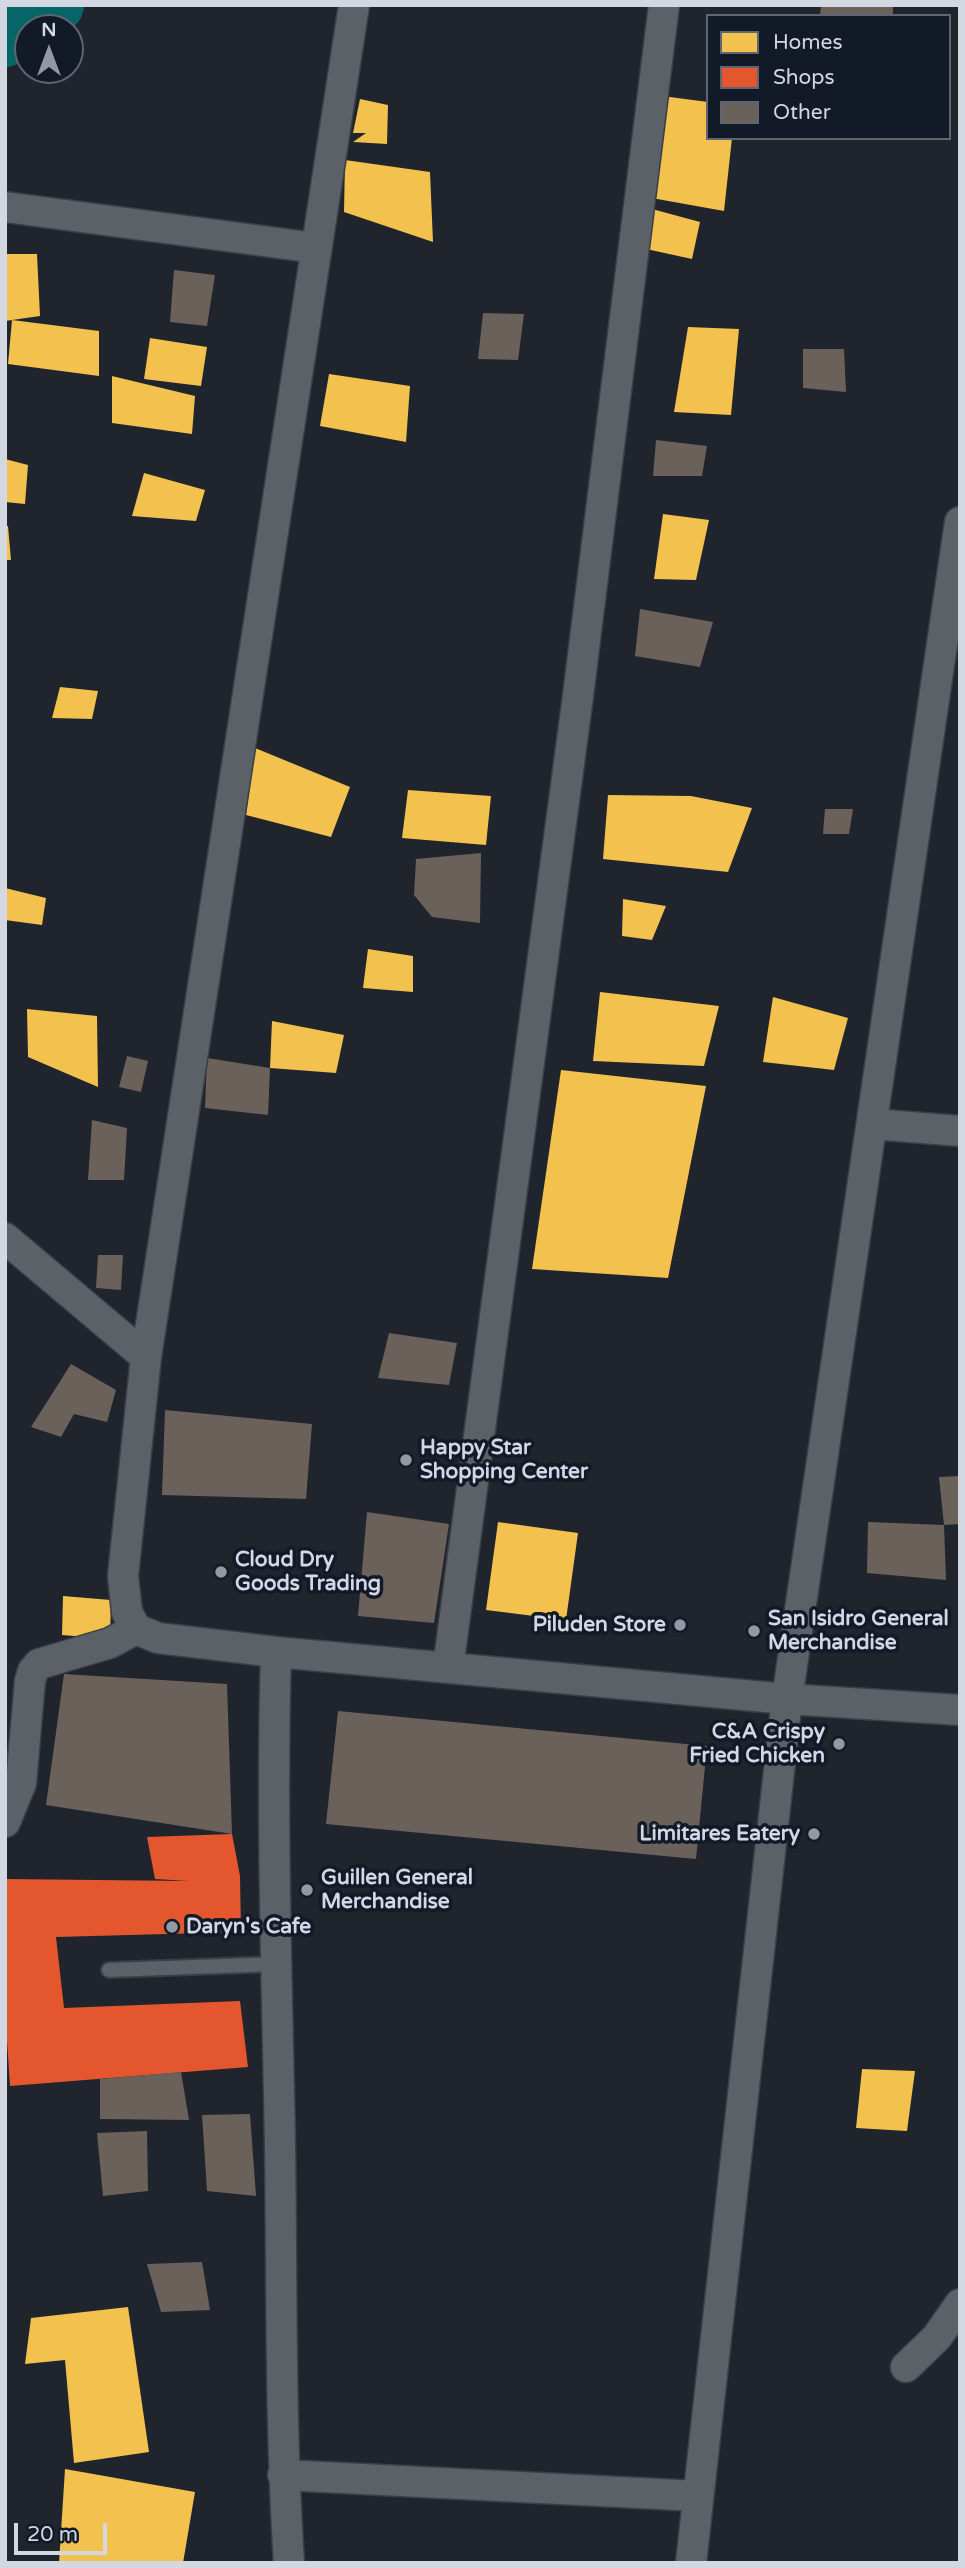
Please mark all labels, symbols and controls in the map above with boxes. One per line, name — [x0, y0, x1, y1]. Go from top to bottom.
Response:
north arrow — [14, 14, 84, 84]
legend — [706, 14, 951, 140]
text: N — [41, 19, 57, 41]
text: Homes — [773, 30, 843, 55]
text: Shops — [773, 65, 835, 90]
text: Other — [773, 100, 831, 125]
place label: Happy Star Shopping Center — [420, 1435, 588, 1485]
marker: Happy Star Shopping Center — [398, 1452, 414, 1468]
place label: Cloud Dry Goods Trading — [235, 1547, 381, 1597]
marker: Cloud Dry Goods Trading — [213, 1564, 229, 1580]
place label: San Isidro General Merchandise — [768, 1606, 949, 1656]
place label: Piluden Store — [533, 1612, 666, 1638]
marker: Piluden Store — [672, 1617, 688, 1633]
marker: San Isidro General Merchandise — [746, 1623, 762, 1639]
place label: C&A Crispy Fried Chicken — [689, 1719, 825, 1769]
marker: C&A Crispy Fried Chicken — [831, 1736, 847, 1752]
place label: Limitares Eatery — [639, 1821, 800, 1847]
marker: Limitares Eatery — [806, 1826, 822, 1842]
place label: Guillen General Merchandise — [321, 1865, 473, 1915]
marker: Guillen General Merchandise — [299, 1882, 315, 1898]
place label: Daryn's Cafe — [186, 1914, 311, 1940]
marker: Daryn's Cafe — [164, 1919, 180, 1935]
scale bar — [18, 2508, 110, 2552]
text: 20 m — [27, 2522, 78, 2547]

